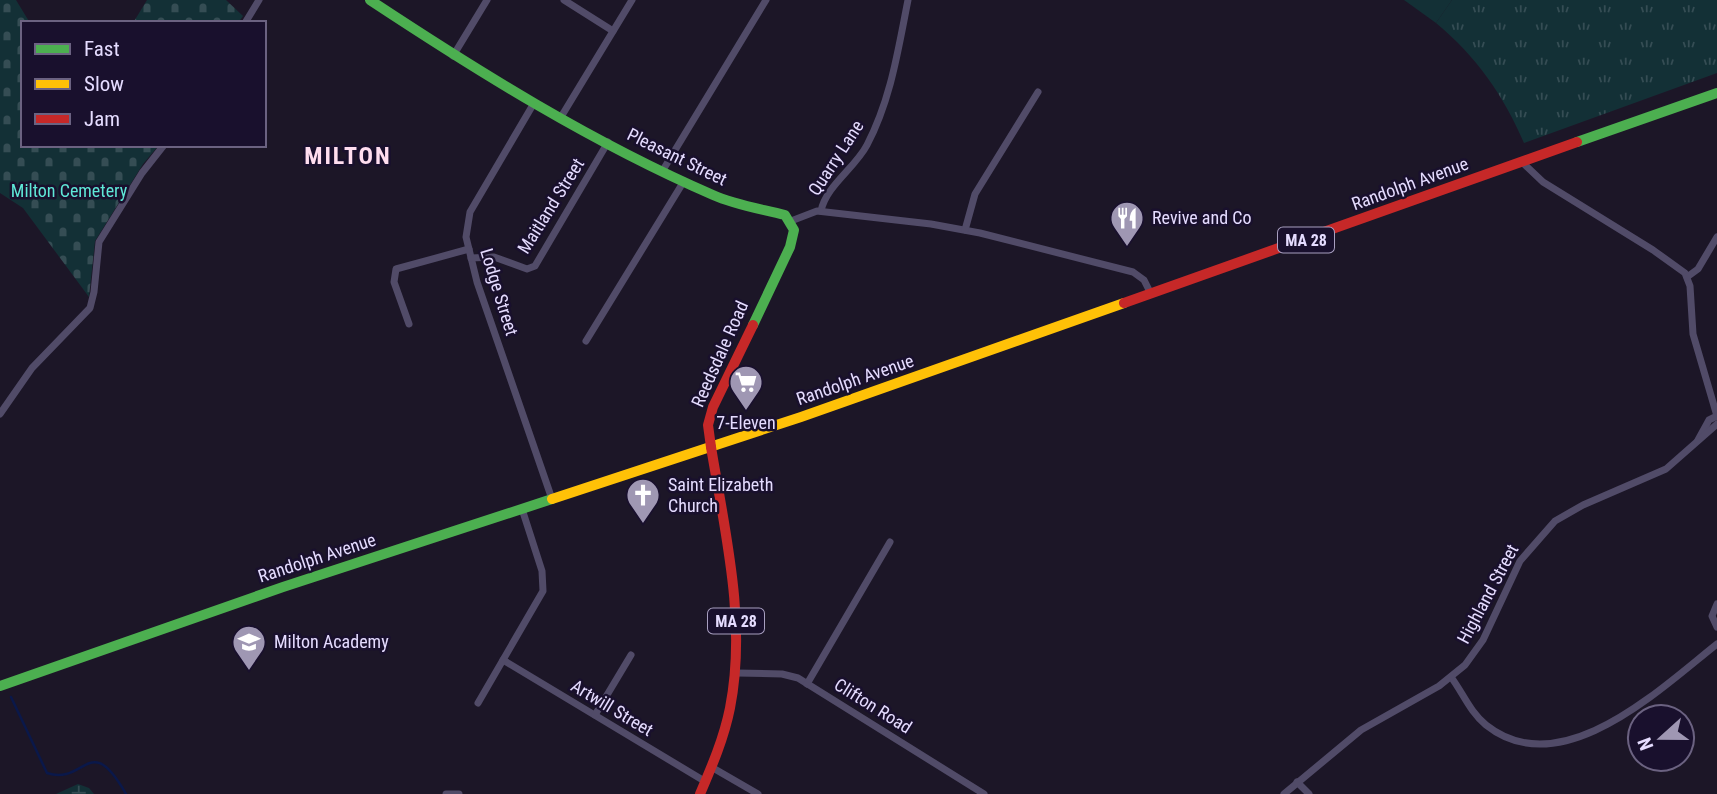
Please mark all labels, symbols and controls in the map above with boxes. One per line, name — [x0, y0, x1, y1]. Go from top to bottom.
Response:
legend — [21, 21, 266, 147]
text: Fast — [84, 37, 120, 61]
text: Slow — [84, 72, 124, 96]
text: Jam — [84, 107, 120, 131]
street label: Quarry Lane — [804, 116, 868, 199]
street label: Pleasant Street — [624, 123, 731, 190]
district label: MILTON — [304, 142, 392, 170]
street label: Randolph Avenue — [1349, 153, 1471, 214]
street label: Maitland Street — [513, 154, 588, 257]
park label: Milton Cemetery — [11, 180, 128, 201]
restaurant icon: Revive and Co — [1108, 199, 1146, 248]
place label: Revive and Co — [1152, 207, 1252, 228]
road number: MA 28 — [1278, 228, 1334, 252]
street label: Lodge Street — [476, 246, 523, 338]
street label: Reedsdale Road — [687, 297, 752, 410]
street label: Randolph Avenue — [793, 350, 916, 409]
supermarket icon: 7-Eleven — [727, 363, 765, 412]
place label: 7-Eleven — [716, 412, 776, 433]
place label: Saint Elizabeth Church — [668, 474, 773, 516]
church icon: Saint Elizabeth Church — [624, 476, 662, 525]
street label: Randolph Avenue — [255, 529, 378, 586]
street label: Highland Street — [1453, 540, 1523, 647]
road number: MA 28 — [708, 608, 764, 634]
school or university icon: Milton Academy — [230, 623, 268, 672]
place label: Milton Academy — [274, 631, 389, 652]
street label: Clifton Road — [831, 674, 916, 738]
street label: Artwill Street — [567, 675, 657, 740]
north arrow — [1626, 703, 1696, 773]
text: N — [1633, 734, 1658, 753]

